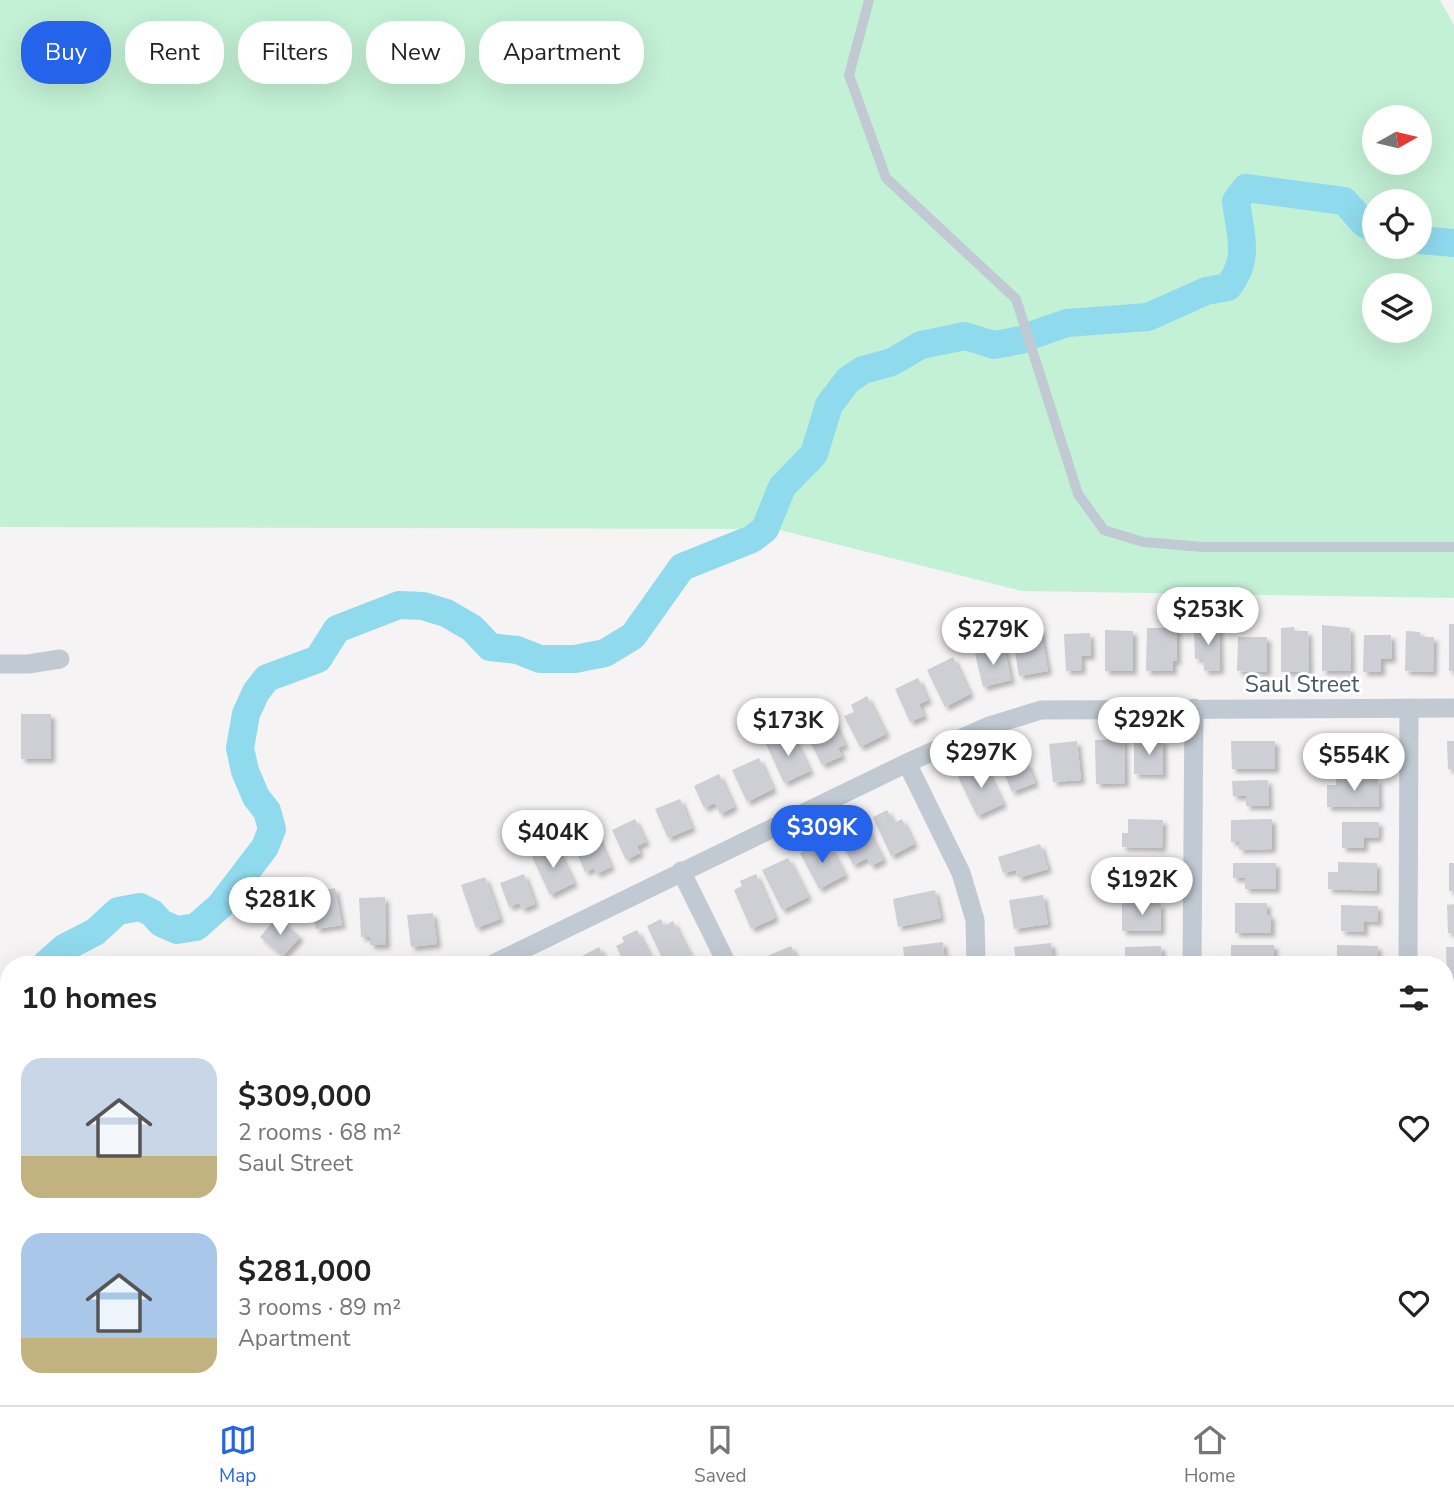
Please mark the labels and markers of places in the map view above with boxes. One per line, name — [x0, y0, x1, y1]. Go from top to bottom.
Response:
pin: $253K — [1159, 588, 1257, 647]
pin: $279K — [944, 608, 1042, 667]
pin: $173K — [739, 698, 837, 758]
pin: $292K — [1100, 698, 1198, 757]
pin: $297K — [932, 730, 1030, 790]
pin: $554K — [1305, 734, 1403, 793]
pin: $309K — [773, 806, 871, 865]
pin: $404K — [504, 810, 602, 870]
pin: $192K — [1093, 858, 1191, 917]
pin: $281K — [231, 878, 329, 937]

